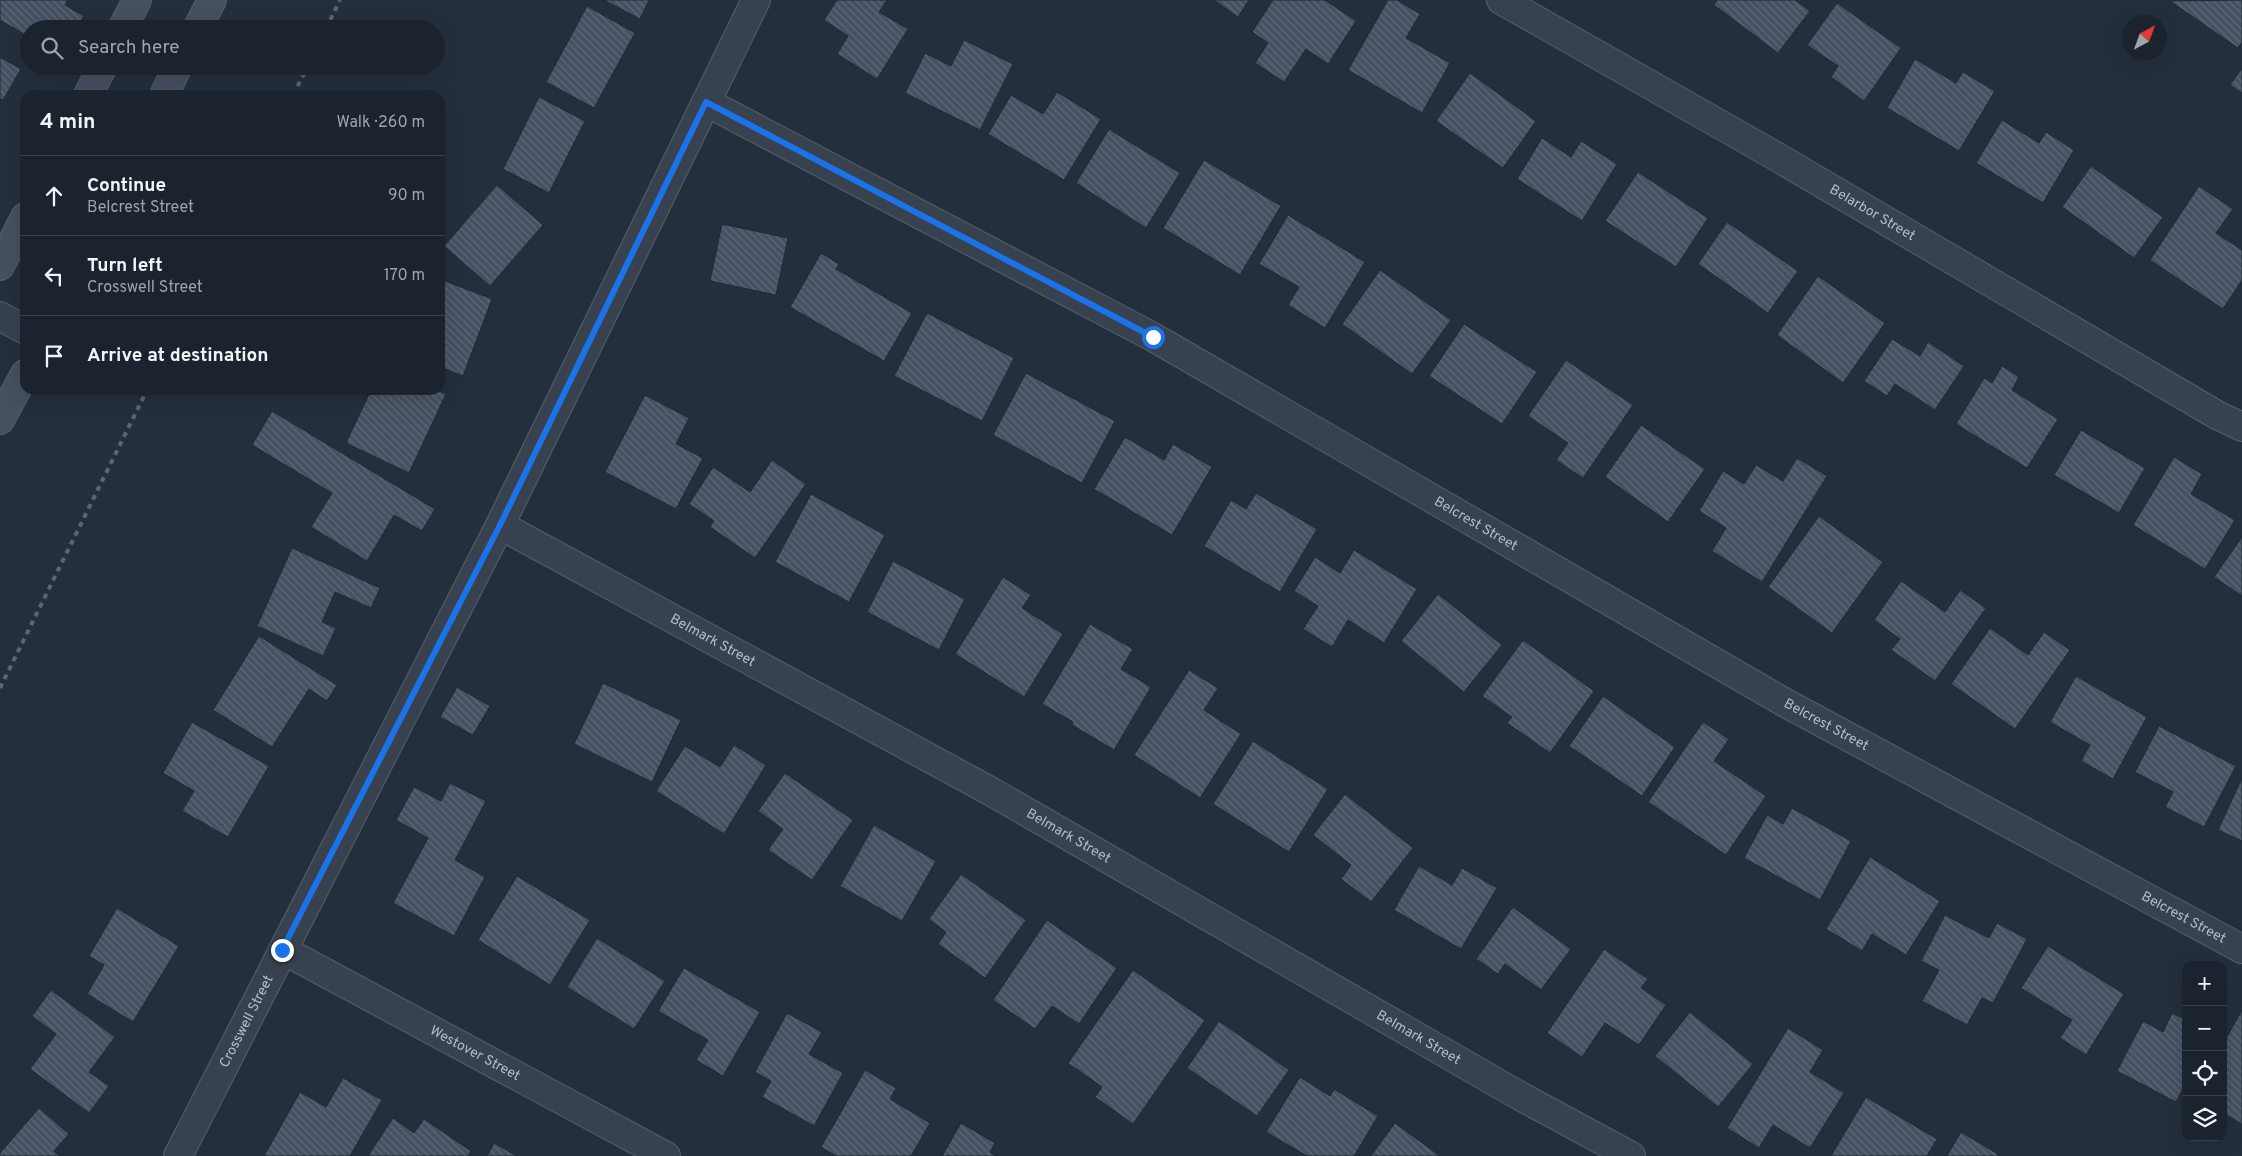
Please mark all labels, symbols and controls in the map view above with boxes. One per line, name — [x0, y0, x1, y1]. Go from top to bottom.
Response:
north arrow — [2122, 15, 2167, 60]
search box — [20, 20, 445, 75]
icon: search — [38, 34, 66, 62]
text: Search here — [78, 36, 180, 60]
text: 4 min — [40, 109, 96, 136]
text: Walk · 260 m — [336, 113, 425, 133]
text: Continue — [87, 174, 166, 198]
street label: Belarbor Street — [1826, 181, 1918, 245]
icon: ahead — [40, 182, 68, 210]
text: 90 m — [388, 186, 425, 206]
text: Belcrest Street — [87, 198, 194, 218]
text: Turn left — [87, 254, 163, 278]
icon: left — [40, 262, 68, 290]
text: 170 m — [384, 266, 425, 286]
text: Crosswell Street — [87, 278, 203, 298]
route start — [1142, 326, 1165, 349]
icon: arrive — [40, 342, 68, 370]
text: Arrive at destination — [87, 344, 268, 368]
street label: Belcrest Street — [1431, 493, 1521, 555]
street label: Belmark Street — [667, 610, 758, 670]
street label: Belcrest Street — [1781, 695, 1872, 755]
street label: Belmark Street — [1023, 805, 1114, 867]
street label: Belcrest Street — [2138, 888, 2229, 947]
route end — [271, 939, 294, 962]
map controls — [2182, 961, 2227, 1141]
button: + — [2182, 961, 2227, 1006]
street label: Crosswell Street — [216, 972, 277, 1071]
button: − — [2182, 1006, 2227, 1051]
street label: Belmark Street — [1373, 1007, 1464, 1069]
street label: Westover Street — [427, 1022, 523, 1085]
button: locate — [2182, 1051, 2227, 1096]
button: layers — [2182, 1096, 2227, 1141]

